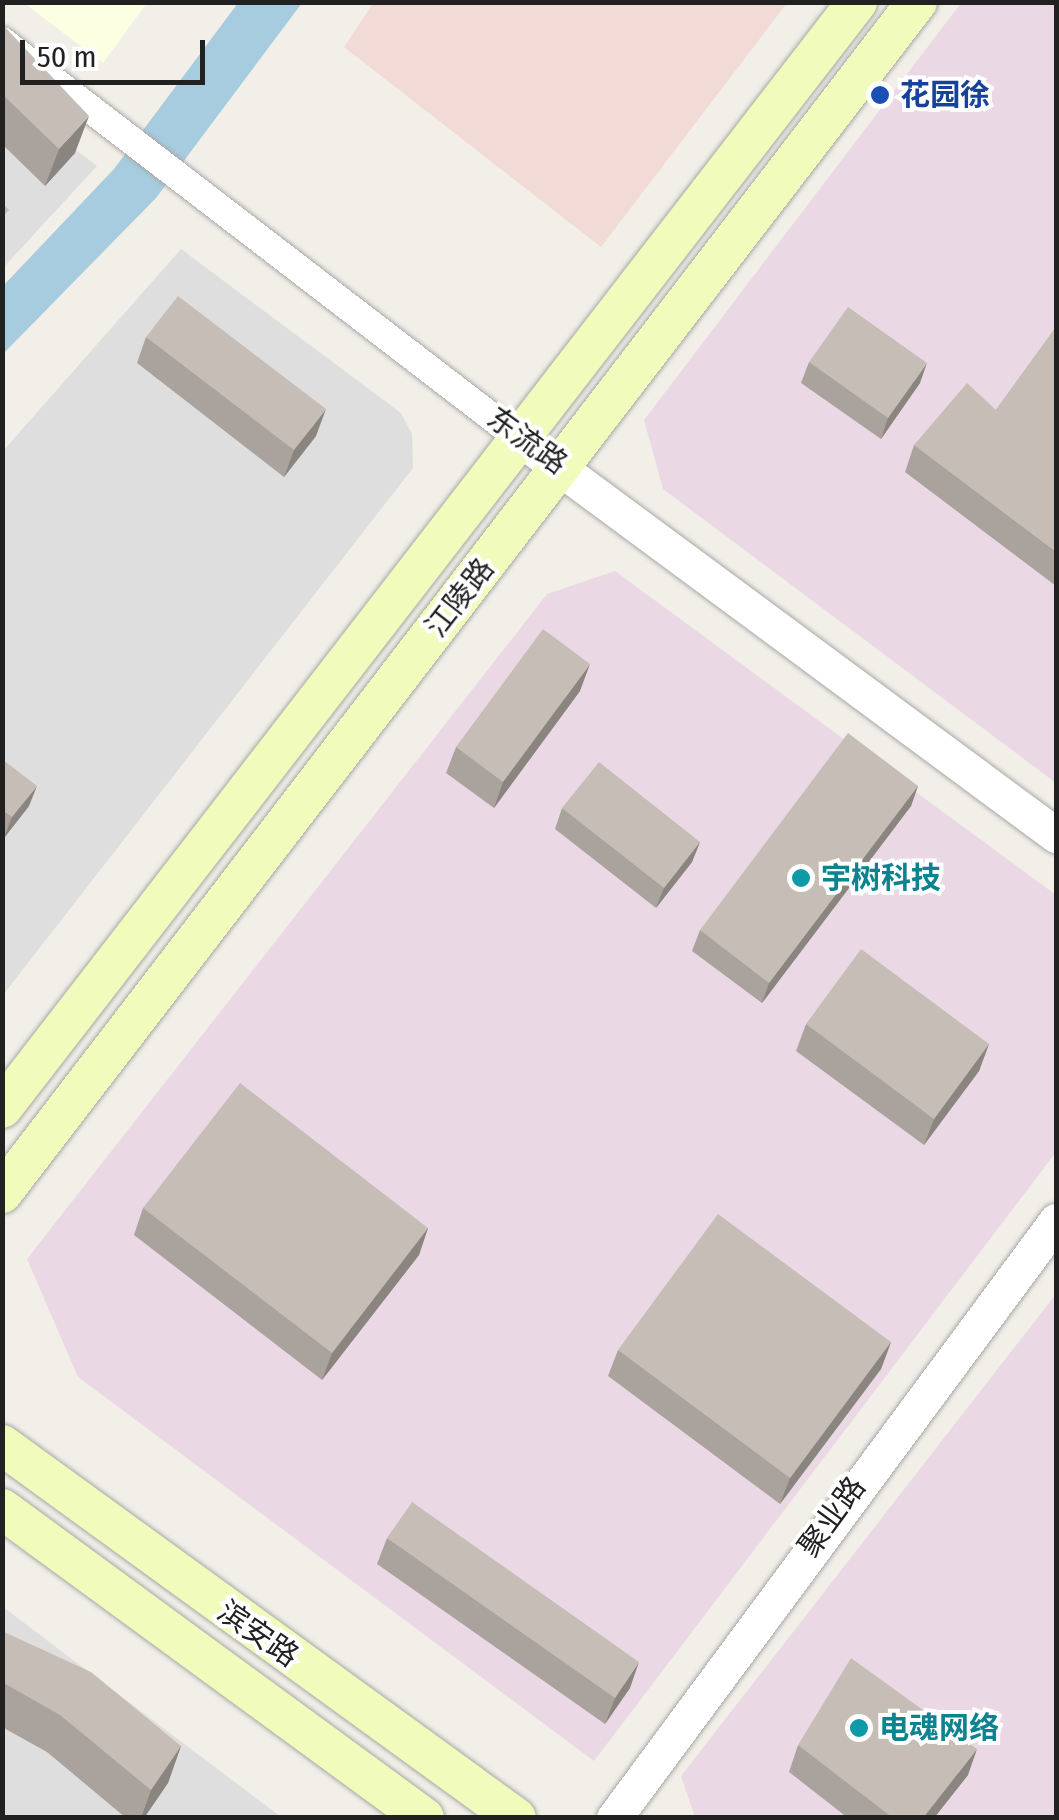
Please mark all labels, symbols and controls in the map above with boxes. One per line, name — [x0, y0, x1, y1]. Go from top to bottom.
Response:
scale bar — [25, 20, 210, 82]
text: 50 m — [37, 39, 97, 75]
place label: 花园徐 — [900, 77, 990, 113]
marker: 花园徐 — [869, 84, 891, 106]
street label: 东流路 — [480, 400, 574, 482]
street label: 江陵路 — [418, 551, 502, 645]
place label: 宇树科技 — [821, 860, 941, 896]
marker: 宇树科技 — [790, 867, 812, 889]
street label: 聚业路 — [791, 1470, 873, 1564]
street label: 滨安路 — [211, 1593, 305, 1675]
place label: 电魂网络 — [879, 1710, 999, 1746]
marker: 电魂网络 — [848, 1717, 870, 1739]

